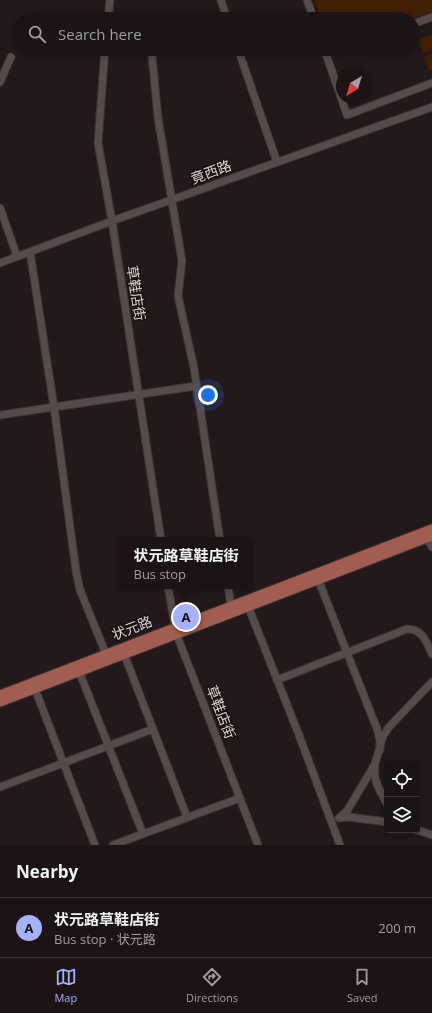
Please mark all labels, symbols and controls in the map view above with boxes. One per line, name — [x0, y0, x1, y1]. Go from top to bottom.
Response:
search box — [12, 12, 420, 56]
icon: search — [26, 23, 48, 45]
text: Search here — [58, 24, 142, 44]
north arrow — [336, 68, 372, 104]
street label: 竟西路 — [188, 155, 234, 188]
street label: 草鞋店街 — [123, 264, 150, 322]
your location — [198, 385, 218, 405]
popup — [119, 537, 253, 589]
text: 状元路草鞋店街 — [133, 545, 239, 565]
text: Bus stop — [133, 565, 186, 583]
pin: A — [173, 602, 199, 632]
street label: 状元路 — [109, 611, 155, 644]
street label: 草鞋店街 — [203, 682, 240, 741]
map controls — [384, 761, 420, 833]
button: locate — [384, 761, 420, 797]
button: layers — [384, 797, 420, 833]
text: Nearby — [16, 860, 78, 883]
text: 状元路草鞋店街 — [54, 909, 159, 929]
text: A — [25, 919, 33, 937]
text: 200 m — [378, 919, 416, 937]
text: Bus stop · 状元路 — [54, 930, 156, 948]
tab: Map — [54, 966, 77, 1005]
tab: Directions — [186, 966, 238, 1005]
tab: Saved — [347, 966, 378, 1005]

